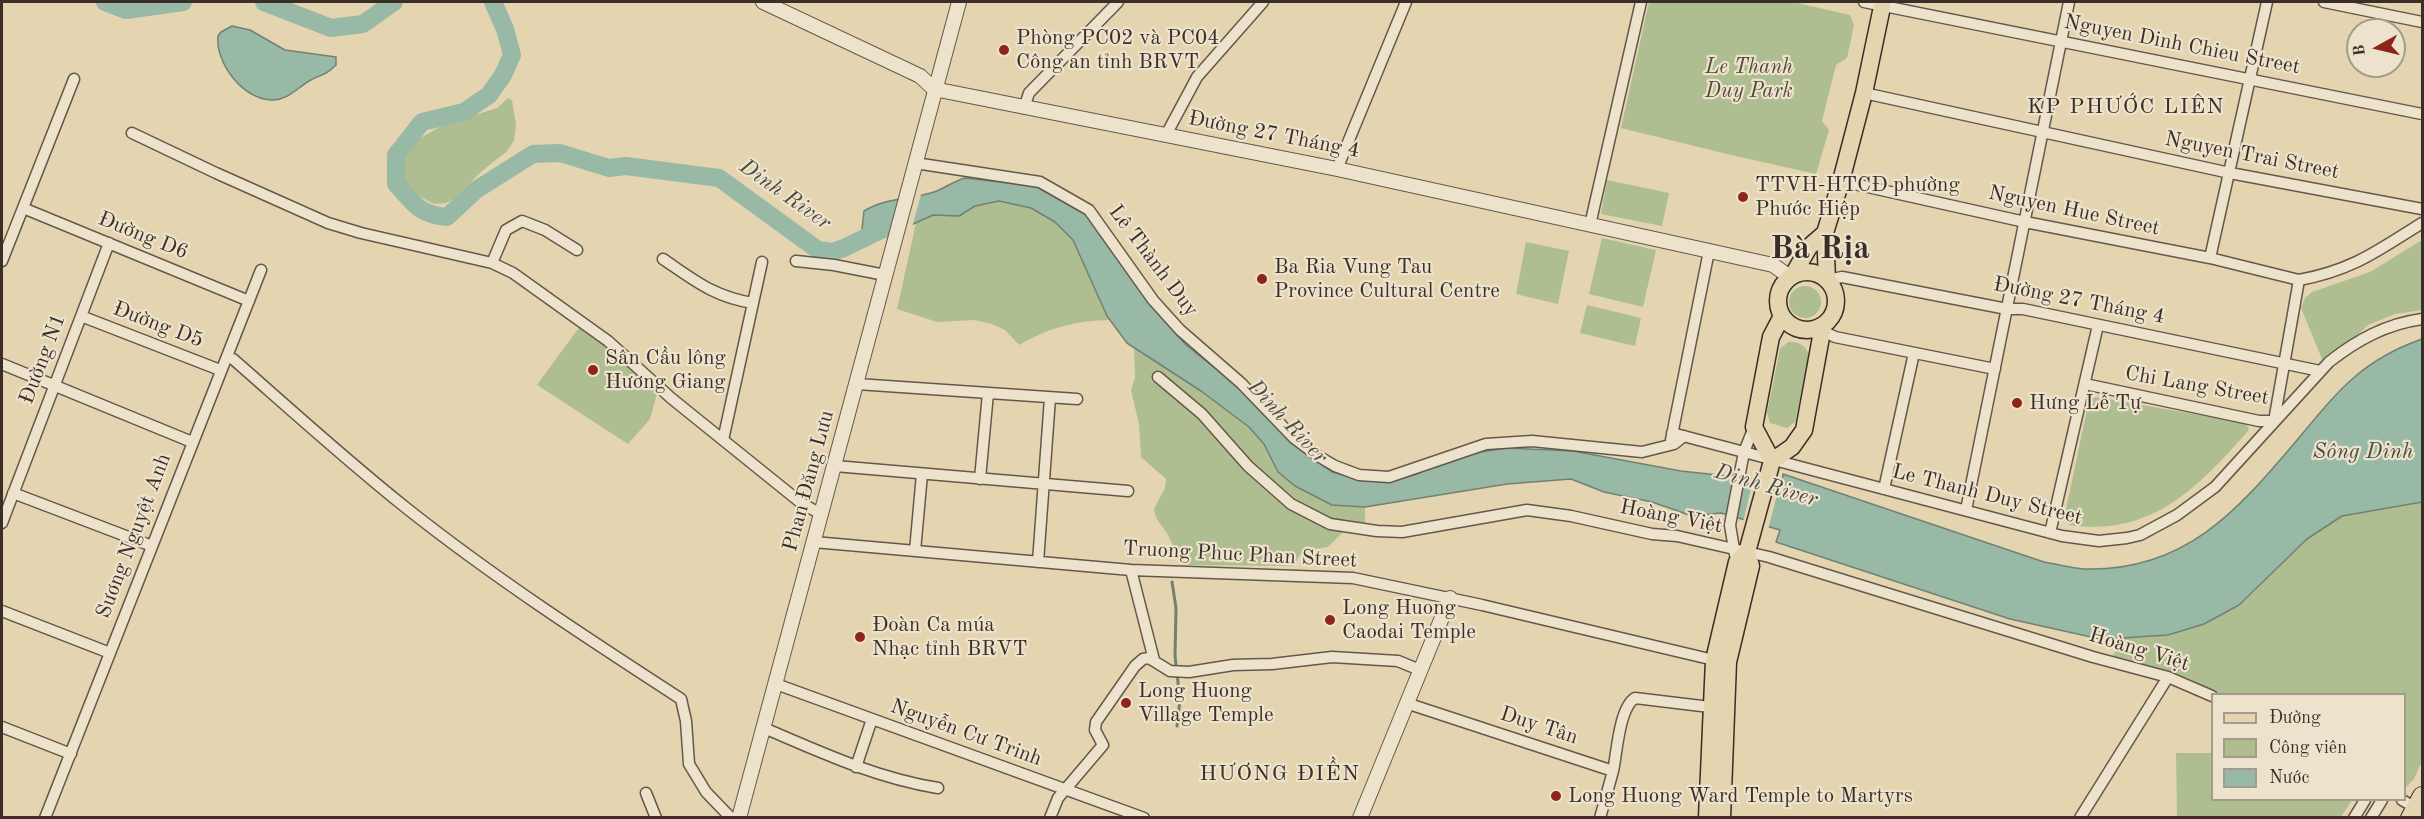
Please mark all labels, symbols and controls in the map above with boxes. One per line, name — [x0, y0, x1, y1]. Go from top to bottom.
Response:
street label: Nguyen Dinh Chieu Street — [2062, 10, 2302, 80]
north arrow — [2346, 18, 2406, 78]
place label: Phòng PC02 và PC04 Công an tỉnh BRVT — [1016, 25, 1219, 75]
marker: Phòng PC02 và PC04 Công an tỉnh BRVT — [997, 43, 1011, 57]
text: B — [2351, 43, 2369, 57]
park label: Le Thanh Duy Park — [1705, 54, 1793, 104]
district label: KP PHƯỚC LIÊN — [2027, 94, 2225, 120]
street label: Đường 27 Tháng 4 — [1186, 106, 1362, 164]
street label: Nguyen Trai Street — [2163, 127, 2341, 185]
water label: Dinh River — [734, 154, 836, 236]
place label: TTVH-HTCĐ phường Phước Hiệp — [1755, 172, 1960, 222]
street label: Nguyen Hue Street — [1986, 181, 2162, 241]
marker: TTVH-HTCĐ phường Phước Hiệp — [1736, 190, 1750, 204]
street label: Lê Thành Duy — [1103, 200, 1203, 322]
street label: Đường D6 — [94, 207, 192, 265]
district label: Bà Rịa — [1770, 229, 1870, 269]
place label: Ba Ria Vung Tau Province Cultural Centre — [1274, 254, 1500, 304]
marker: Ba Ria Vung Tau Province Cultural Centre — [1255, 272, 1269, 286]
street label: Đường 27 Tháng 4 — [1991, 272, 2167, 330]
street label: Đường D5 — [109, 296, 207, 354]
street label: Đường N1 — [14, 310, 72, 408]
place label: Sân Cầu lông Hương Giang — [605, 345, 726, 395]
street label: Chi Lang Street — [2123, 361, 2271, 411]
marker: Sân Cầu lông Hương Giang — [586, 363, 600, 377]
water label: Dinh River — [1241, 374, 1333, 470]
place label: Hưng Lễ Tự — [2029, 390, 2141, 416]
marker: Hưng Lễ Tự — [2010, 396, 2024, 410]
street label: Phan Đăng Lưu — [778, 408, 840, 554]
water label: Sông Dinh — [2313, 439, 2413, 465]
street label: Sương Nguyệt Anh — [91, 450, 177, 622]
water label: Dinh River — [1711, 459, 1821, 513]
street label: Le Thanh Duy Street — [1889, 459, 2085, 531]
street label: Hoàng Việt — [1618, 495, 1724, 539]
street label: Truong Phuc Phan Street — [1122, 536, 1358, 574]
place label: Long Huong Caodai Temple — [1342, 595, 1476, 645]
place label: Đoàn Ca múa Nhạc tỉnh BRVT — [872, 612, 1027, 662]
marker: Long Huong Caodai Temple — [1323, 613, 1337, 627]
street label: Hoàng Việt — [2086, 623, 2192, 677]
marker: Đoàn Ca múa Nhạc tỉnh BRVT — [853, 630, 867, 644]
place label: Long Huong Village Temple — [1138, 678, 1274, 728]
legend — [2211, 693, 2406, 801]
street label: Nguyễn Cư Trinh — [887, 694, 1045, 772]
marker: Long Huong Village Temple — [1119, 696, 1133, 710]
street label: Duy Tân — [1497, 702, 1581, 750]
text: Đường — [2269, 709, 2321, 727]
text: Công viên — [2269, 739, 2347, 757]
district label: HƯƠNG ĐIỀN — [1200, 761, 1360, 787]
text: Nước — [2269, 769, 2309, 787]
place label: Long Huong Ward Temple to Martyrs — [1568, 783, 1913, 809]
marker: Long Huong Ward Temple to Martyrs — [1549, 789, 1563, 803]

